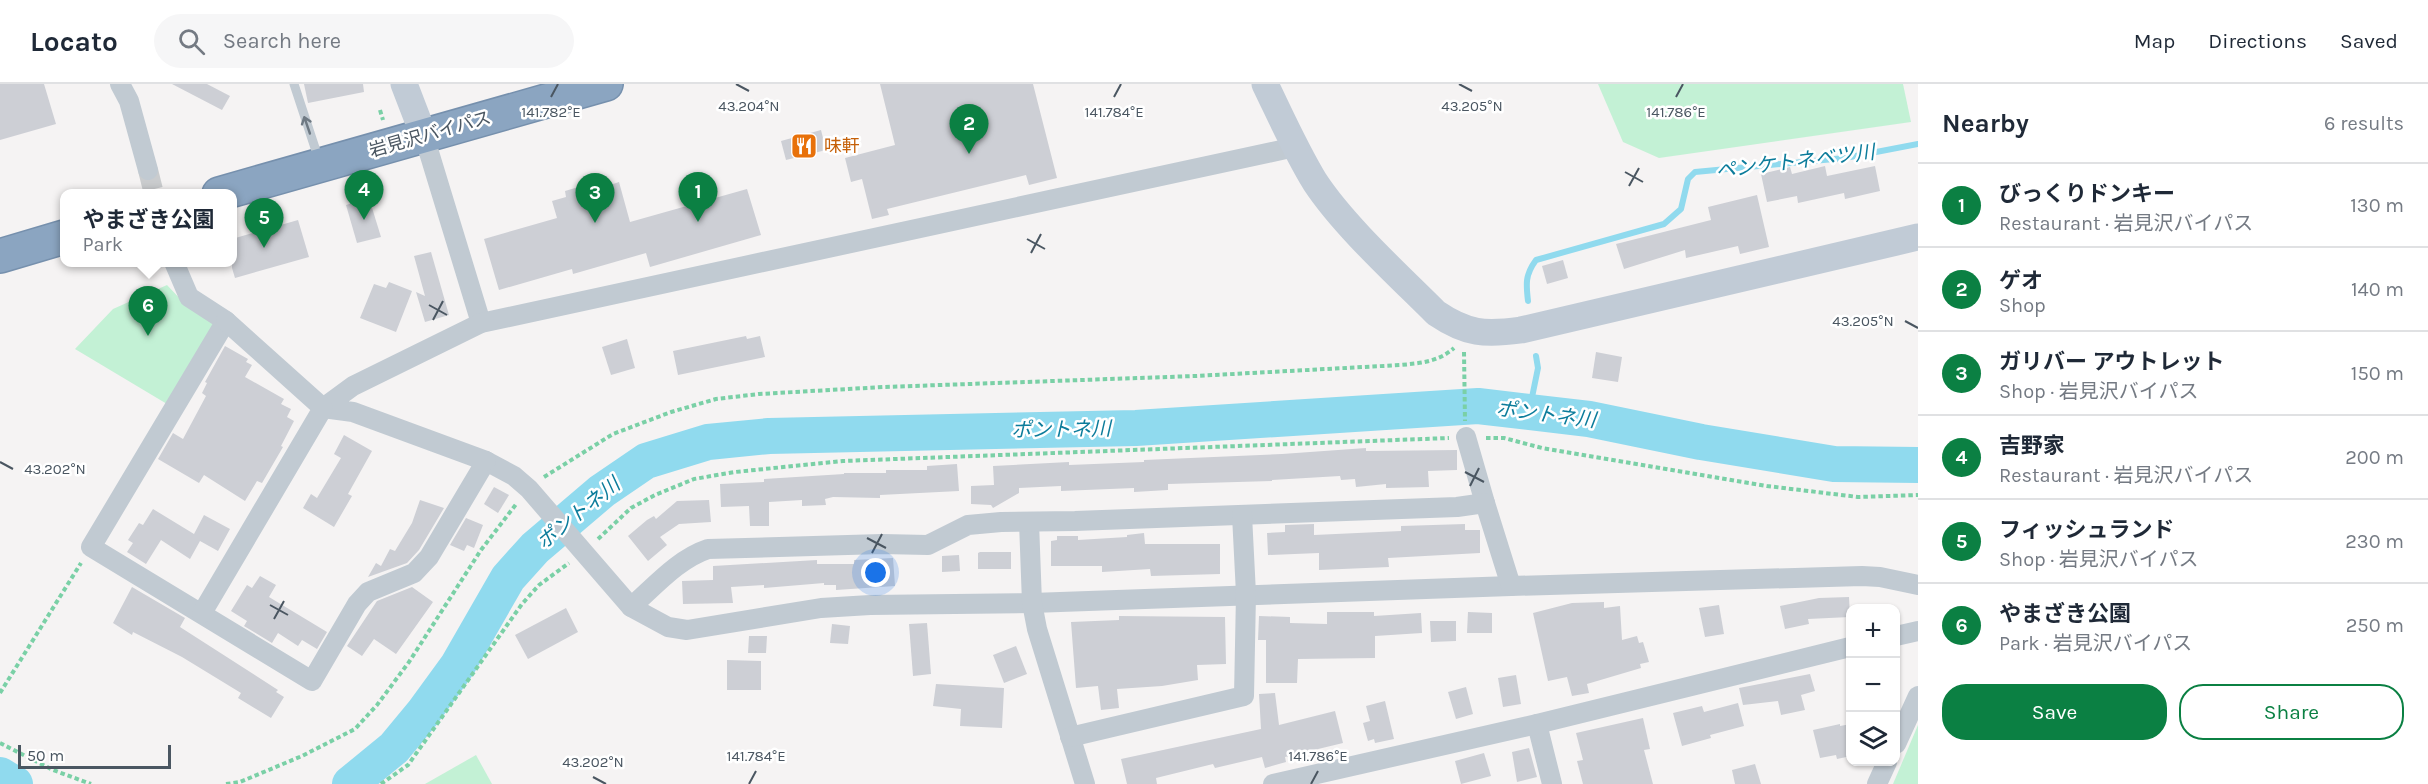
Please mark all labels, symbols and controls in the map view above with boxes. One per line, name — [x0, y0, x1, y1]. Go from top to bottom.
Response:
search box — [154, 14, 574, 68]
text: Locato — [30, 25, 118, 58]
icon: search — [175, 25, 208, 58]
text: Search here — [223, 28, 341, 54]
text: Map — [2134, 29, 2175, 53]
text: Directions — [2208, 29, 2307, 53]
text: Saved — [2340, 29, 2398, 53]
text: 43.204°N — [718, 97, 780, 115]
text: 43.205°N — [1441, 97, 1503, 115]
text: 141.782°E — [521, 103, 581, 121]
text: 141.784°E — [1084, 103, 1144, 121]
text: 141.786°E — [1646, 103, 1706, 121]
pin: 2 — [950, 104, 988, 154]
street label: 岩見沢バイパス — [367, 106, 493, 162]
text: Nearby — [1942, 108, 2029, 139]
text: 6 results — [2324, 112, 2404, 135]
one-way arrow — [300, 116, 311, 134]
restaurant icon: 味軒 — [789, 131, 819, 161]
place label: 味軒 — [824, 135, 860, 157]
water label: ペンケトネベツ川 — [1714, 140, 1878, 183]
pin: 4 — [344, 170, 384, 220]
pin: 1 — [678, 172, 718, 222]
pin: 3 — [576, 174, 614, 223]
text: びっくりドンキー — [1999, 181, 2175, 207]
popup — [60, 189, 237, 267]
text: 1 — [1958, 194, 1965, 217]
text: 130 m — [2350, 194, 2404, 217]
pin: 5 — [244, 198, 284, 248]
text: やまざき公園 — [82, 207, 215, 233]
text: Restaurant · 岩見沢バイパス — [1999, 212, 2253, 235]
text: Park — [82, 233, 123, 256]
text: ゲオ — [1999, 268, 2043, 294]
text: 2 — [1955, 278, 1968, 301]
text: 140 m — [2351, 278, 2404, 301]
pin: 6 — [128, 286, 168, 336]
text: Shop — [1999, 294, 2046, 317]
text: 43.205°N — [1832, 312, 1894, 330]
text: ガリバー アウトレット — [1999, 349, 2225, 375]
text: 3 — [1955, 362, 1968, 385]
text: 150 m — [2351, 362, 2404, 385]
text: Shop · 岩見沢バイパス — [1999, 380, 2198, 403]
water label: ポントネ川 — [1495, 397, 1599, 432]
water label: ポントネ川 — [1011, 417, 1113, 442]
text: 吉野家 — [1999, 433, 2065, 459]
text: 4 — [1956, 446, 1967, 469]
text: 200 m — [2345, 446, 2404, 469]
text: 43.202°N — [24, 460, 86, 478]
text: Restaurant · 岩見沢バイパス — [1999, 464, 2253, 487]
water label: ポントネ川 — [532, 472, 626, 554]
text: フィッシュランド — [1999, 517, 2175, 543]
text: 5 — [1956, 530, 1967, 553]
text: 230 m — [2345, 530, 2404, 553]
text: Shop · 岩見沢バイパス — [1999, 548, 2198, 571]
your location — [861, 558, 890, 587]
text: やまざき公園 — [1999, 601, 2131, 627]
map controls — [1846, 604, 1900, 766]
button: + — [1846, 604, 1900, 658]
text: 6 — [1955, 614, 1968, 637]
text: 250 m — [2346, 614, 2404, 637]
text: Park · 岩見沢バイパス — [1999, 632, 2192, 655]
button: − — [1846, 658, 1900, 712]
button: Save — [1942, 684, 2167, 740]
button: Share — [2179, 684, 2404, 740]
button: layers — [1846, 712, 1900, 766]
scale bar — [18, 742, 171, 770]
text: 50 m — [27, 746, 64, 765]
text: 141.784°E — [726, 747, 786, 765]
text: 141.786°E — [1288, 747, 1348, 765]
text: 43.202°N — [562, 753, 624, 771]

